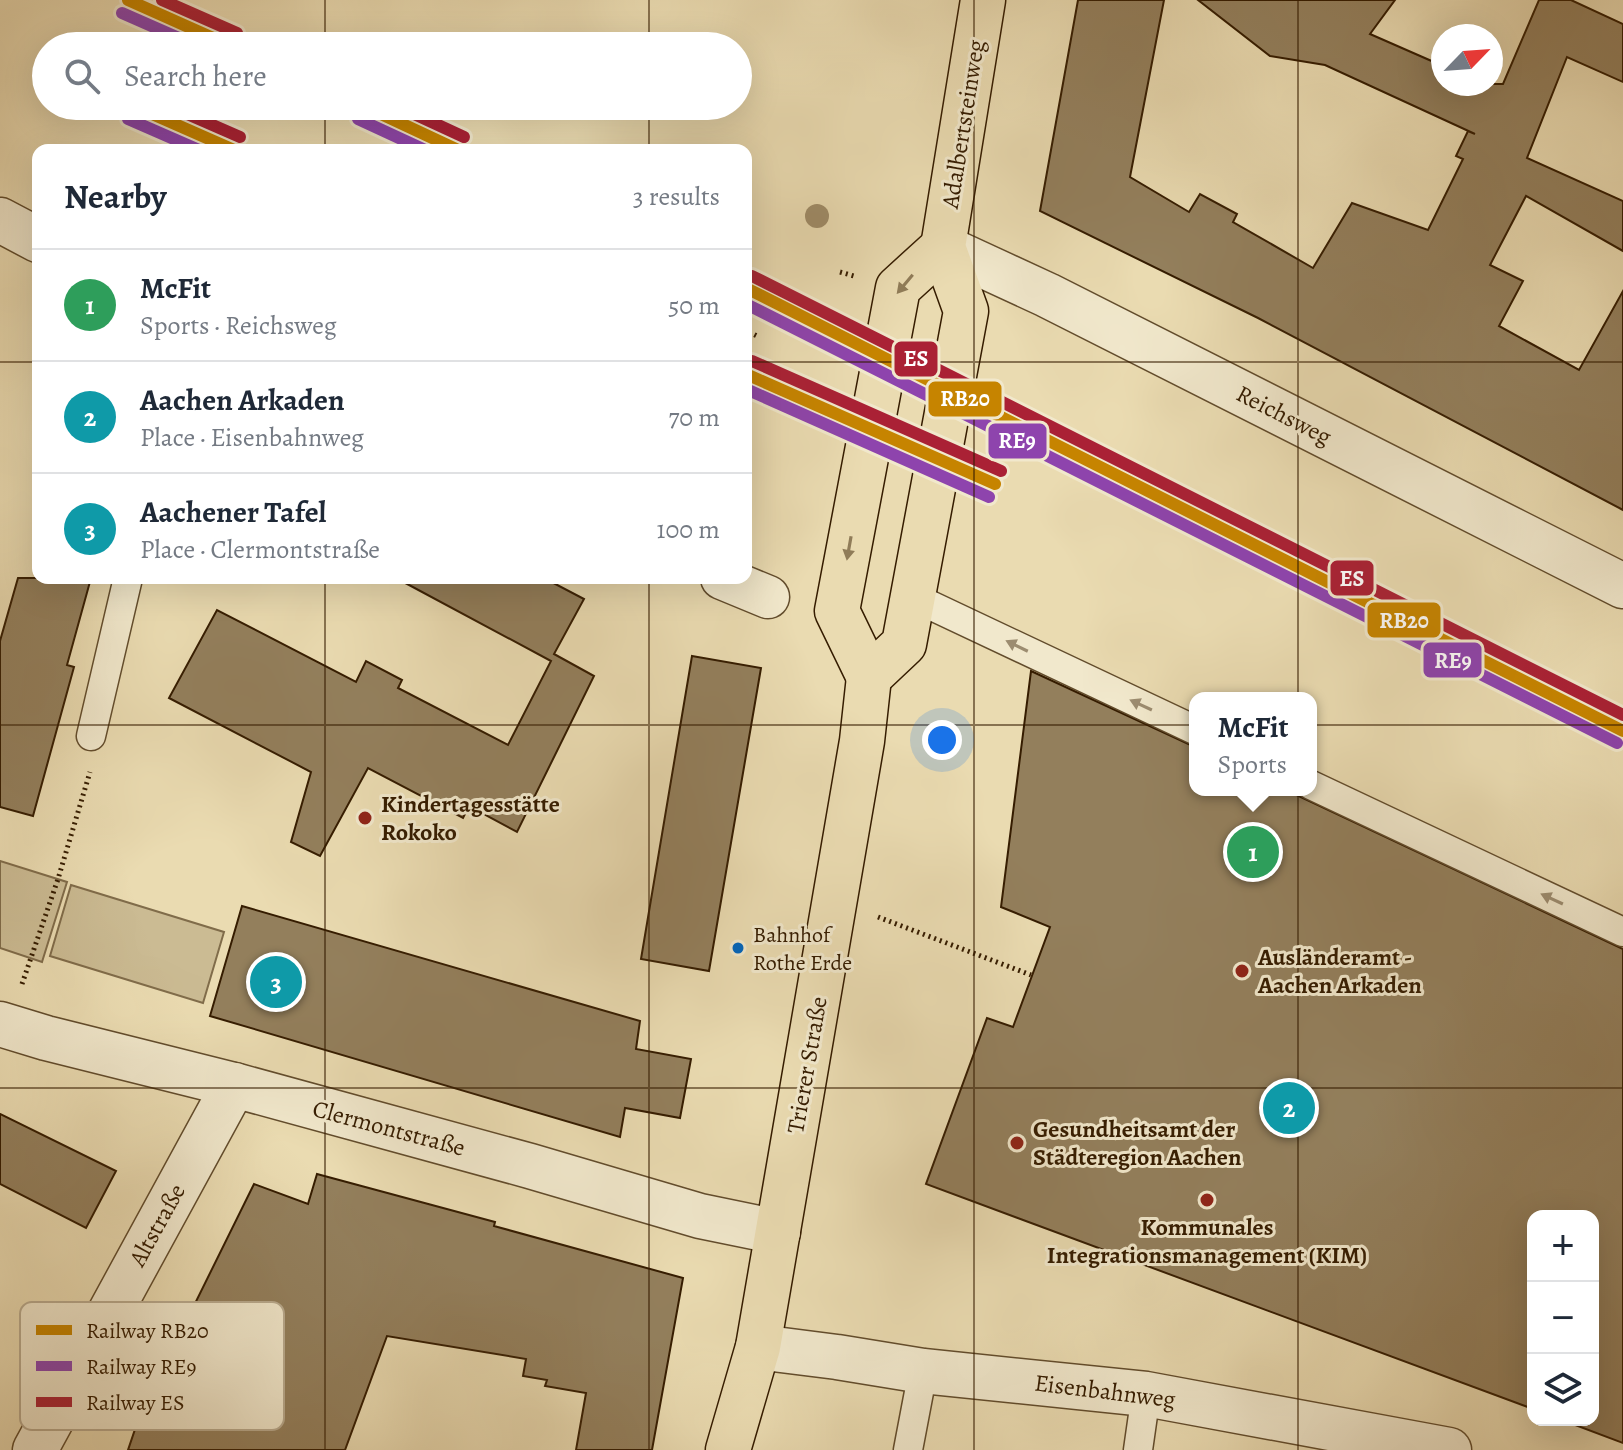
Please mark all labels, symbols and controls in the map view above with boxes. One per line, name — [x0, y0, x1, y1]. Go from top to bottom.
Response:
north arrow — [1431, 24, 1503, 96]
search box — [32, 32, 752, 120]
street label: Adalbertsteinweg — [934, 37, 992, 212]
icon: search — [60, 54, 104, 98]
text: Search here — [124, 56, 267, 96]
text: Nearby — [64, 173, 167, 220]
text: 3 results — [633, 179, 720, 214]
text: McFit — [140, 268, 211, 308]
one-way arrow — [897, 274, 914, 295]
text: 1 — [85, 288, 95, 323]
text: 50 m — [668, 288, 720, 323]
text: Sports · Reichsweg — [140, 308, 337, 343]
line badge: ES — [893, 340, 939, 378]
text: ES — [904, 344, 928, 374]
street label: Reichsweg — [1231, 377, 1337, 453]
text: Aachen Arkaden — [140, 380, 345, 420]
line badge: RB20 — [927, 380, 1003, 418]
text: RB20 — [940, 384, 990, 414]
text: 2 — [84, 400, 96, 435]
text: 70 m — [668, 400, 720, 435]
text: Place · Eisenbahnweg — [140, 420, 364, 455]
line badge: RE9 — [987, 422, 1048, 460]
text: RE9 — [998, 426, 1036, 456]
text: Aachener Tafel — [140, 492, 326, 532]
text: 3 — [84, 512, 96, 547]
text: 100 m — [657, 512, 720, 547]
text: Place · Clermontstraße — [140, 532, 380, 567]
one-way arrow — [843, 536, 855, 561]
line badge: ES — [1329, 559, 1375, 597]
text: ES — [1340, 564, 1364, 594]
line badge: RB20 — [1366, 601, 1442, 639]
text: RB20 — [1379, 606, 1429, 636]
one-way arrow — [1005, 639, 1028, 652]
line badge: RE9 — [1422, 641, 1483, 679]
text: RE9 — [1434, 646, 1472, 676]
popup — [1189, 692, 1317, 796]
one-way arrow — [1129, 698, 1153, 712]
text: McFit — [1218, 707, 1288, 747]
your location — [922, 720, 962, 760]
text: Sports — [1218, 747, 1287, 782]
place label: Kindertagesstätte Rokoko — [381, 788, 560, 848]
marker: Kindertagesstätte Rokoko — [356, 809, 374, 827]
pin: 1 — [1227, 822, 1279, 882]
one-way arrow — [1541, 892, 1564, 906]
place label: Bahnhof Rothe Erde — [753, 920, 852, 978]
marker: Bahnhof Rothe Erde — [730, 940, 746, 956]
place label: Ausländeramt - Aachen Arkaden — [1257, 941, 1422, 1001]
pin: 3 — [250, 952, 302, 1012]
marker: Ausländeramt - Aachen Arkaden — [1233, 962, 1251, 980]
street label: Trierer Straße — [779, 994, 835, 1136]
pin: 2 — [1263, 1078, 1315, 1138]
street label: Clermontstraße — [309, 1092, 469, 1164]
place label: Gesundheitsamt der Städteregion Aachen — [1033, 1113, 1242, 1173]
marker: Gesundheitsamt der Städteregion Aachen — [1008, 1134, 1026, 1152]
street label: Altstraße — [121, 1178, 193, 1273]
marker: Kommunales Integrationsmanagement (KIM) — [1198, 1191, 1216, 1209]
map controls — [1527, 1210, 1599, 1426]
button: + — [1527, 1210, 1599, 1282]
place label: Kommunales Integrationsmanagement (KIM) — [1047, 1211, 1367, 1271]
button: − — [1527, 1282, 1599, 1354]
legend — [20, 1302, 284, 1430]
text: Railway RB20 — [86, 1316, 209, 1346]
text: Railway RE9 — [86, 1352, 196, 1382]
button: layers — [1527, 1354, 1599, 1426]
street label: Eisenbahnweg — [1033, 1366, 1177, 1416]
text: Railway ES — [86, 1388, 185, 1418]

